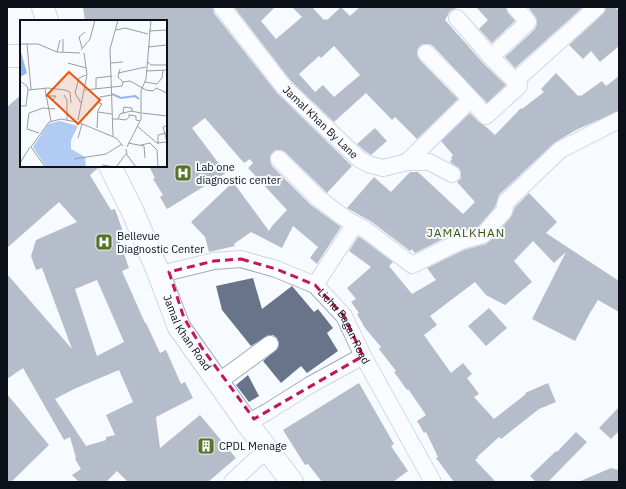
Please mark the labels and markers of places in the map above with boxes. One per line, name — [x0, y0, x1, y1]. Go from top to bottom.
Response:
place label: Lab one diagnostic center — [196, 160, 281, 187]
hospital icon: Lab one diagnostic center — [173, 163, 193, 183]
place label: Bellevue Diagnostic Center — [117, 229, 204, 256]
hospital icon: Bellevue Diagnostic Center — [94, 232, 114, 252]
building icon: CPDL Menage — [196, 436, 216, 456]
place label: CPDL Menage — [219, 439, 287, 453]

